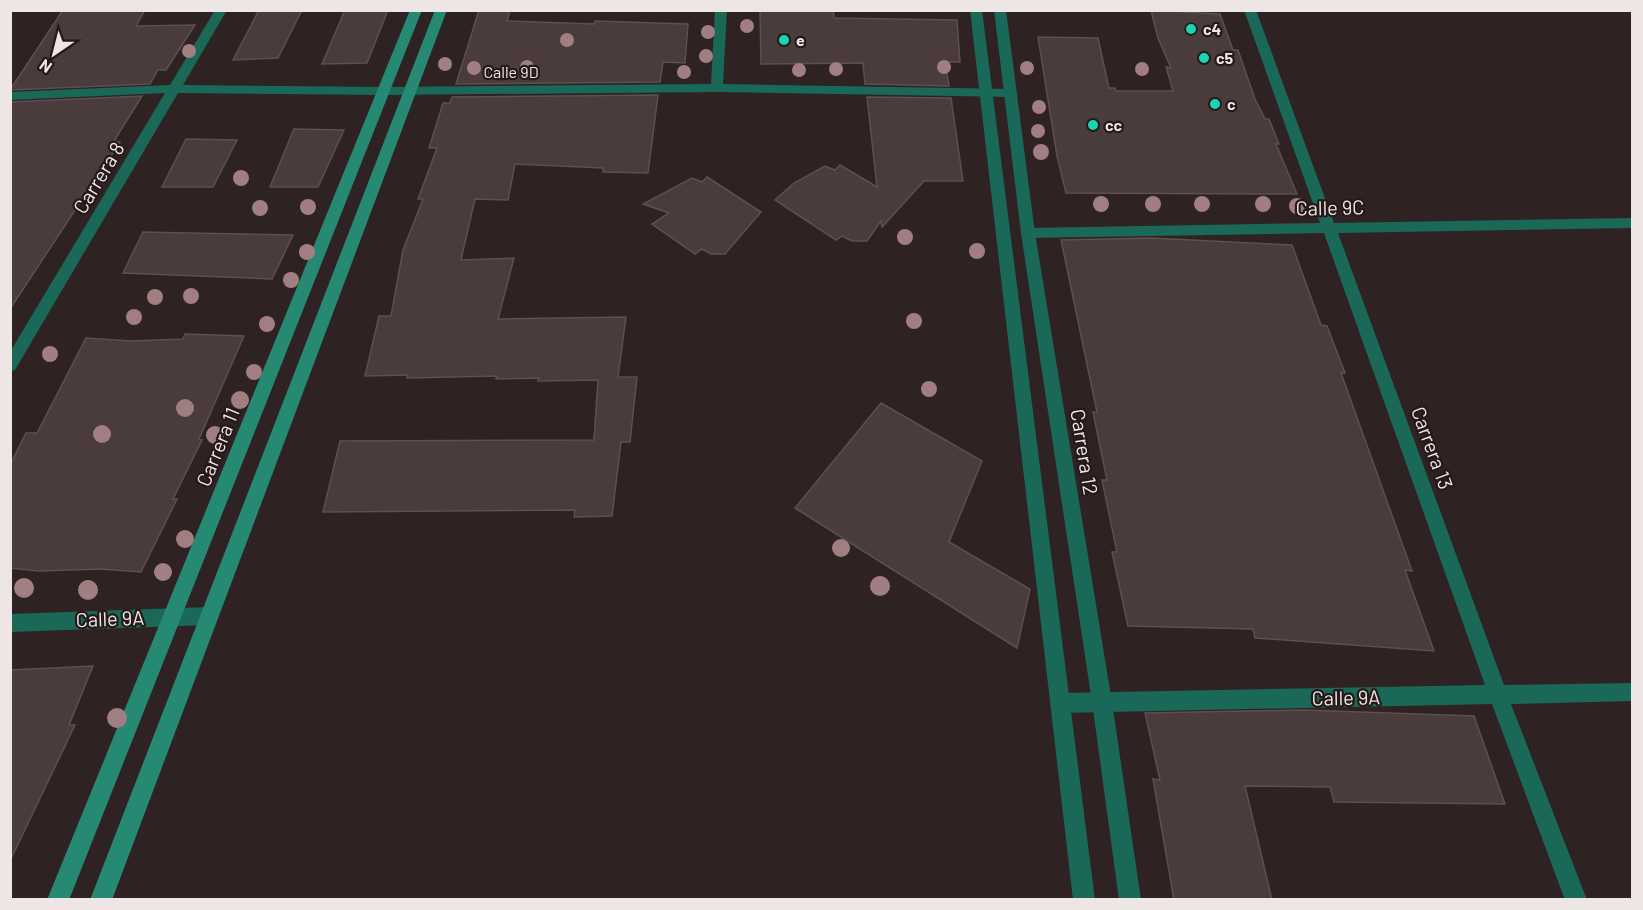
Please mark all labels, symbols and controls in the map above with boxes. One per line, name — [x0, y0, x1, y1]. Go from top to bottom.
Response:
place label: c4 — [1203, 19, 1221, 38]
marker: c4 — [1184, 22, 1198, 36]
north arrow — [24, 24, 84, 84]
place label: e — [796, 30, 805, 49]
marker: e — [777, 33, 791, 47]
place label: c5 — [1216, 48, 1234, 67]
marker: c5 — [1197, 51, 1211, 65]
text: N — [35, 56, 55, 78]
street label: Calle 9D — [483, 62, 539, 81]
place label: c — [1227, 94, 1236, 113]
marker: c — [1208, 97, 1222, 111]
place label: cc — [1105, 115, 1122, 134]
marker: cc — [1086, 118, 1100, 132]
street label: Carrera 8 — [67, 137, 129, 218]
street label: Calle 9C — [1295, 194, 1365, 220]
street label: Carrera 13 — [1407, 403, 1459, 492]
street label: Carrera 11 — [190, 404, 244, 490]
street label: Carrera 12 — [1066, 407, 1104, 496]
street label: Calle 9A — [75, 605, 145, 631]
street label: Calle 9A — [1311, 684, 1381, 710]

